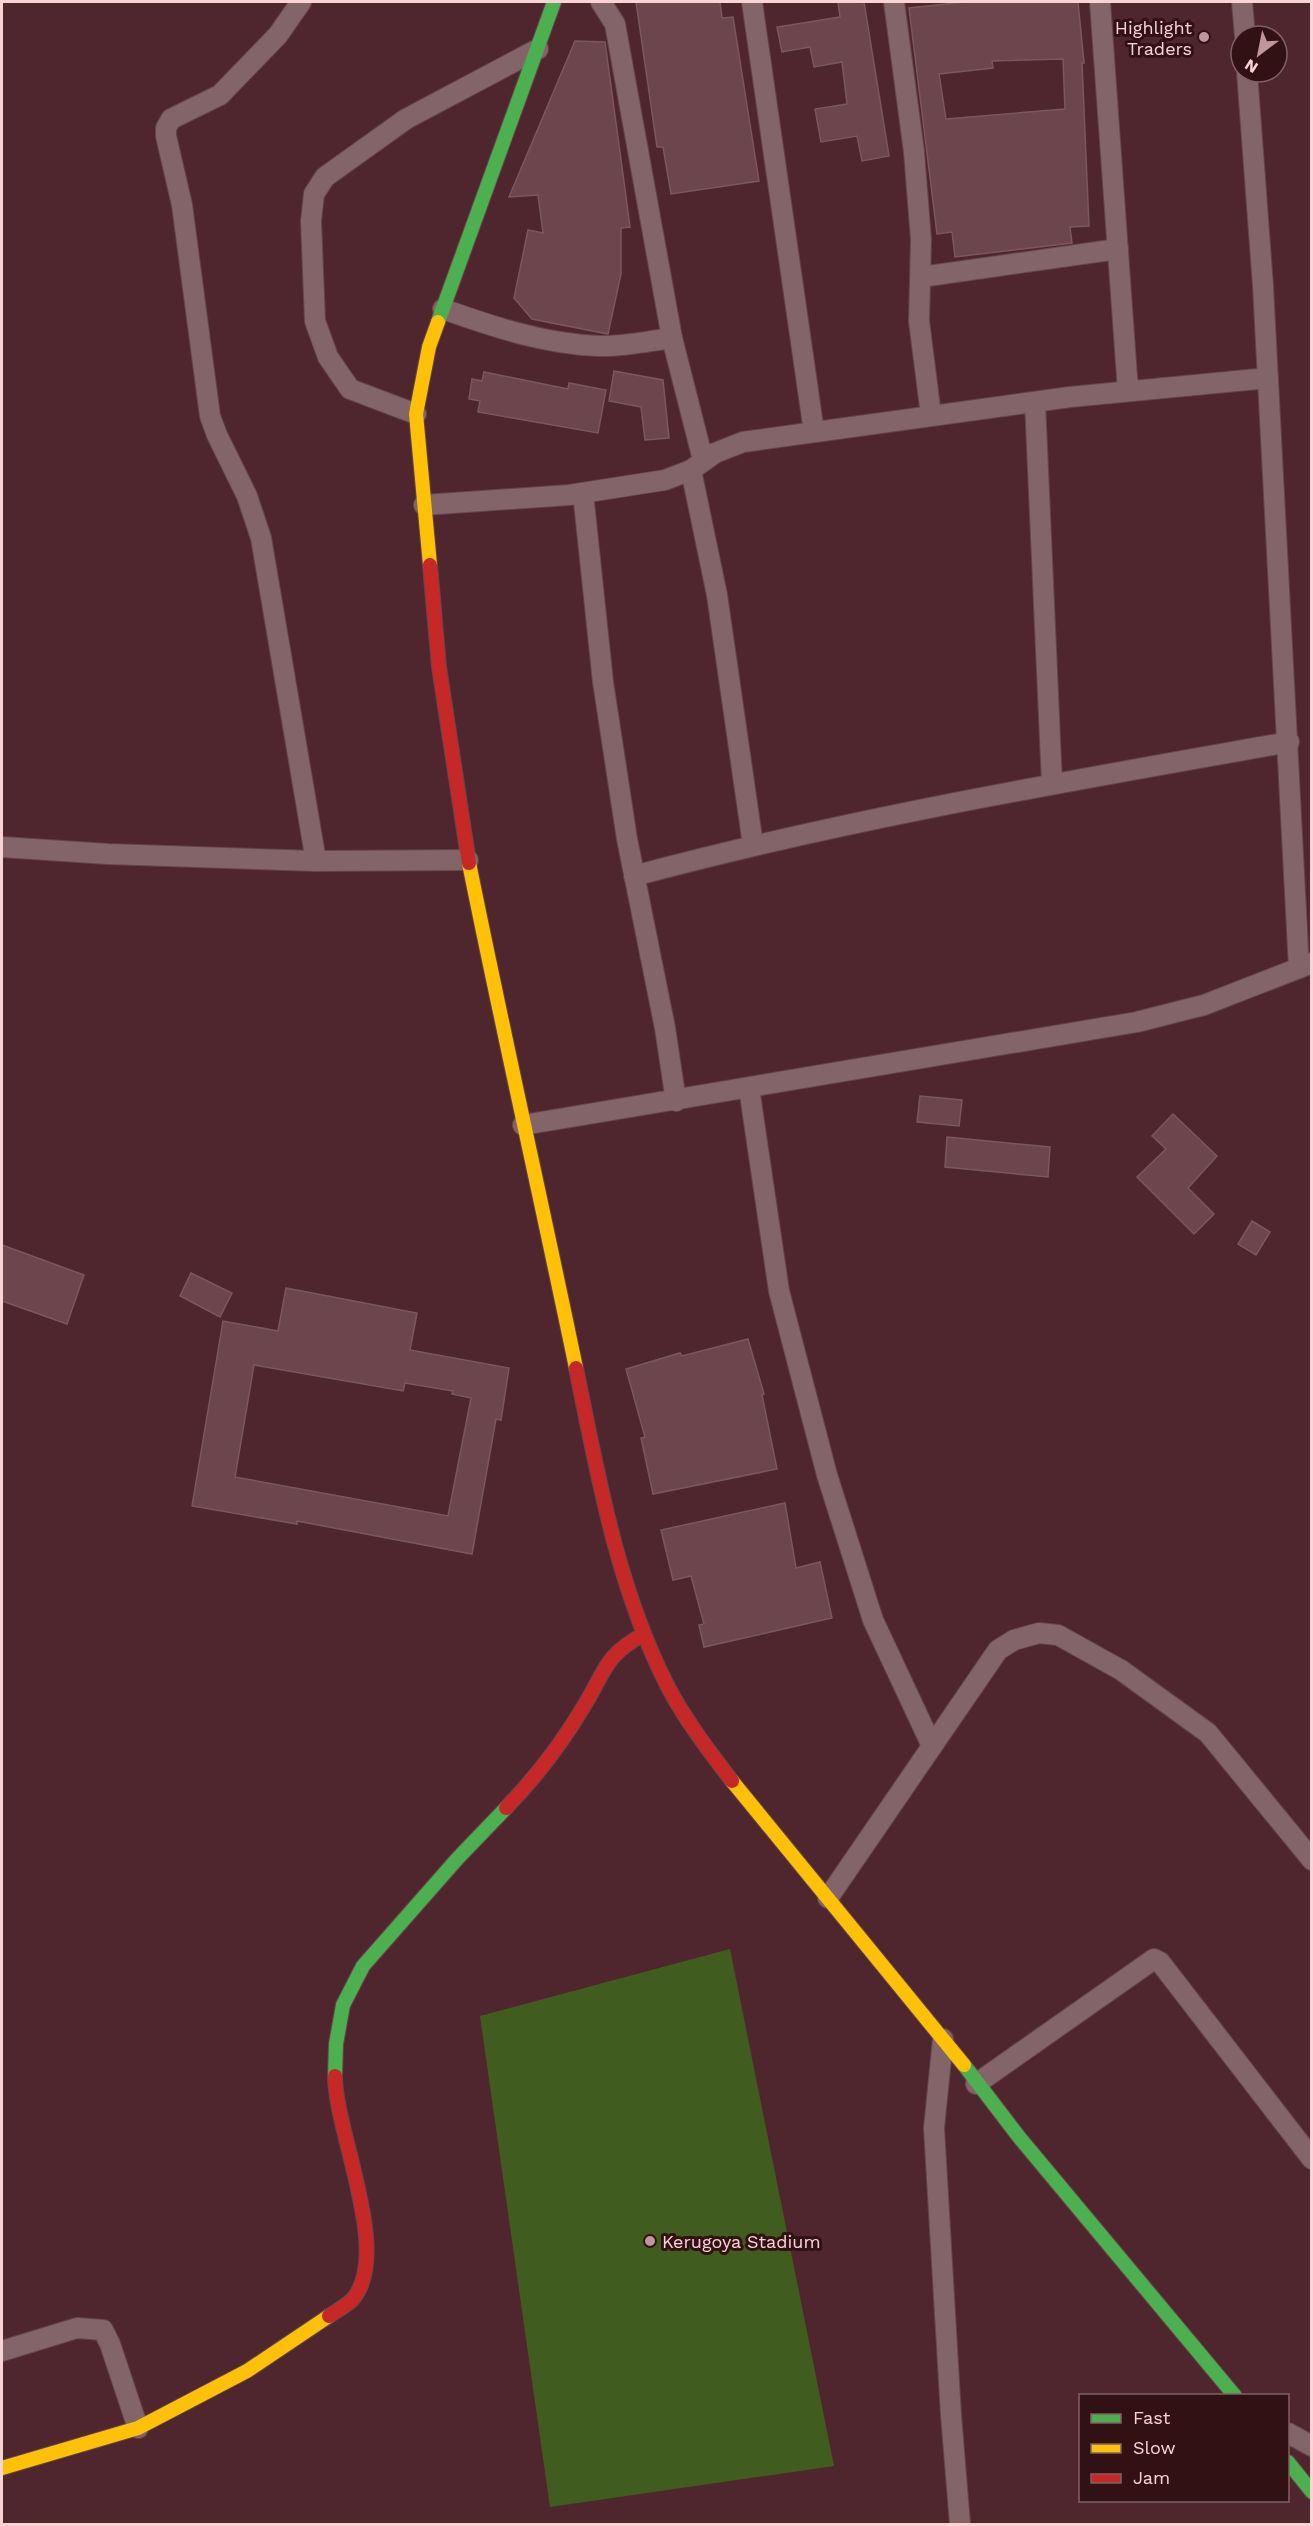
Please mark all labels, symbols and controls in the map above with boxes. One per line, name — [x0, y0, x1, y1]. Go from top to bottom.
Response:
place label: Highlight Traders — [1115, 17, 1192, 59]
north arrow — [1229, 24, 1289, 84]
marker: Highlight Traders — [1197, 30, 1211, 44]
text: N — [1241, 55, 1261, 77]
place label: Kerugoya Stadium — [662, 2231, 821, 2252]
marker: Kerugoya Stadium — [643, 2234, 657, 2248]
legend — [1079, 2394, 1289, 2502]
text: Fast — [1133, 2407, 1171, 2428]
text: Slow — [1133, 2437, 1176, 2458]
text: Jam — [1133, 2467, 1170, 2488]

